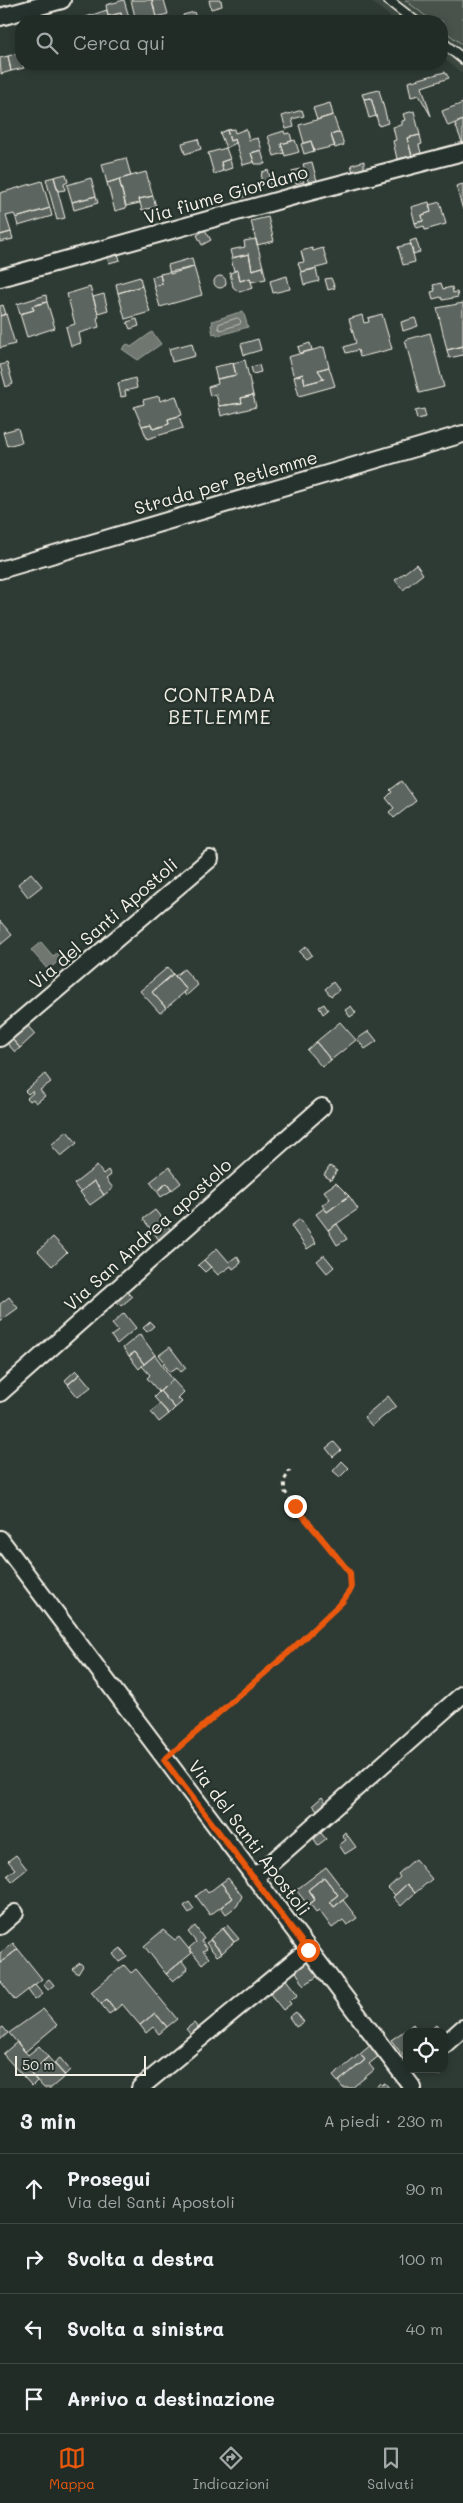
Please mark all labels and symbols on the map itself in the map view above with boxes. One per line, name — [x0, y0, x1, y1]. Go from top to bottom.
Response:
street label: Via fiume Giordano — [141, 159, 311, 229]
street label: Strada per Betlemme — [131, 444, 320, 520]
district label: CONTRADA BETLEMME — [164, 682, 276, 729]
street label: Via del Santi Apostoli — [24, 852, 183, 994]
street label: Via San Andrea apostolo — [58, 1152, 236, 1316]
route end — [284, 1495, 307, 1518]
street label: Via del Santi Apostoli — [183, 1755, 316, 1920]
route start — [297, 1939, 320, 1962]
scale bar — [15, 2053, 146, 2076]

